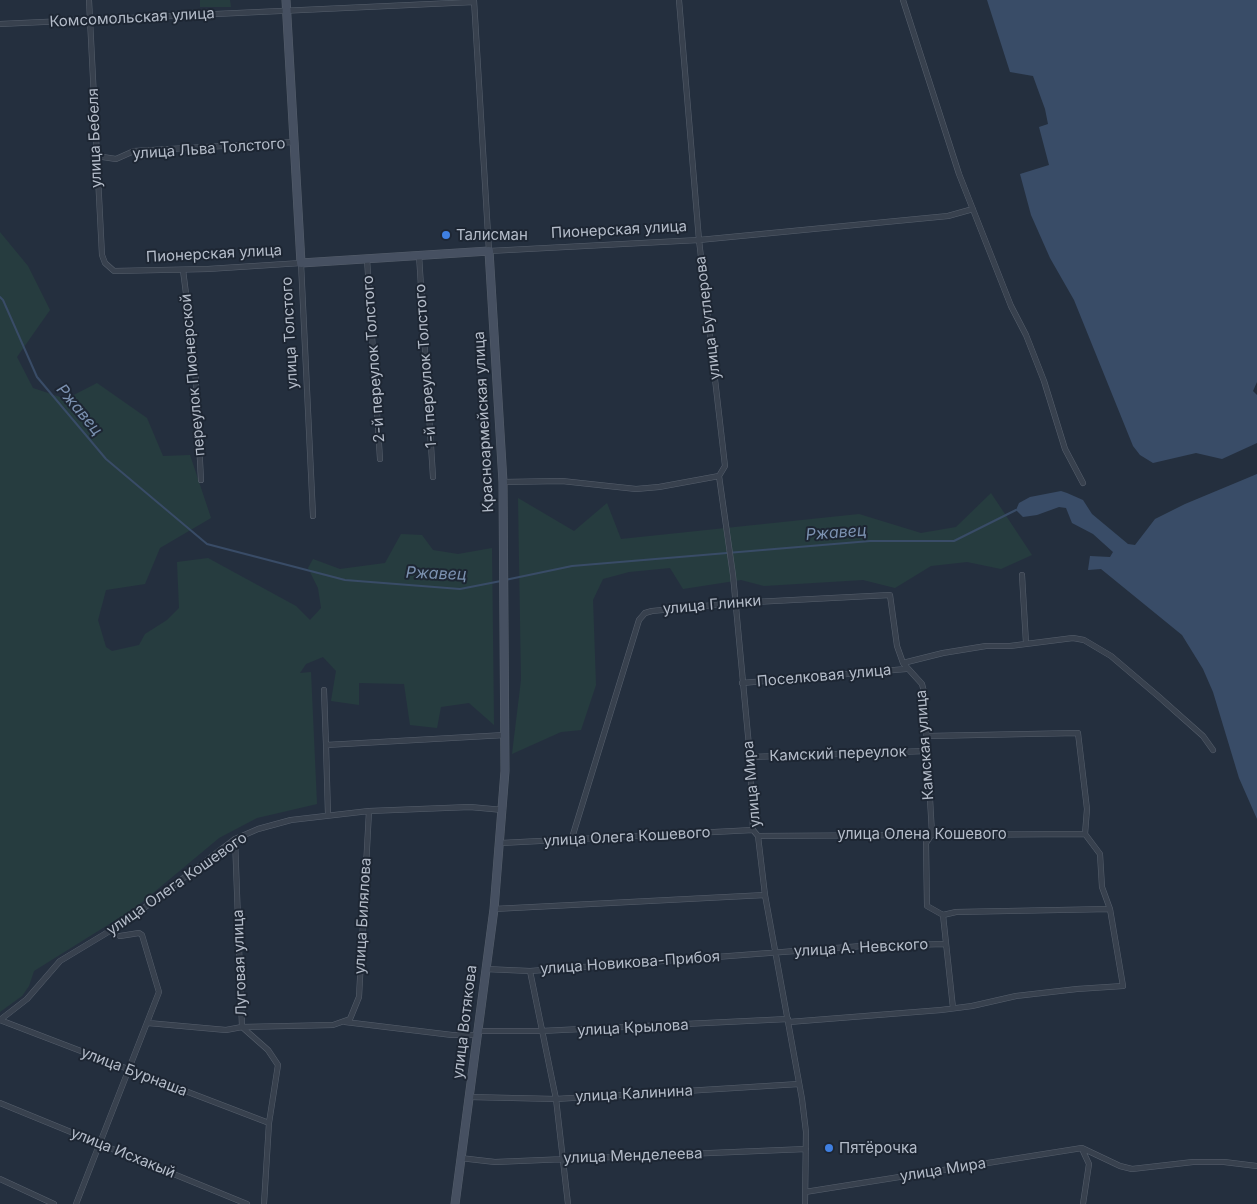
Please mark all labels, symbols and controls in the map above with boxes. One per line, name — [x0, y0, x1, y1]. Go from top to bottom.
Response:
street label: Комсомольская улица — [49, 5, 215, 31]
street label: улица Бебеля — [84, 88, 106, 188]
street label: улица Льва Толстого — [132, 135, 286, 163]
street label: Пионерская улица — [551, 217, 687, 243]
place label: Талисман — [456, 226, 528, 244]
marker: Талисман — [440, 229, 452, 241]
street label: Пионерская улица — [146, 241, 282, 267]
street label: улица Бутлерова — [691, 255, 725, 381]
street label: 2-й переулок Толстого — [359, 275, 389, 443]
street label: улица Толстого — [278, 276, 302, 390]
street label: 1-й переулок Толстого — [411, 283, 441, 449]
street label: переулок Пионерской — [177, 293, 209, 457]
street label: Красноармейская улица — [470, 331, 498, 513]
water label: Ржавец — [52, 381, 106, 439]
water label: Ржавец — [805, 521, 867, 545]
water label: Ржавец — [405, 563, 467, 585]
street label: улица Глинки — [662, 592, 762, 618]
street label: Поселковая улица — [756, 661, 892, 691]
street label: Камская улица — [912, 689, 938, 801]
street label: улица Мира — [739, 740, 765, 828]
street label: Камский переулок — [769, 743, 907, 765]
street label: улица Олега Кошевого — [543, 824, 711, 850]
street label: улица Олена Кошевого — [837, 825, 1007, 843]
street label: улица Олега Кошевого — [103, 829, 251, 939]
street label: улица Билялова — [351, 857, 375, 975]
street label: Луговая улица — [229, 909, 251, 1017]
street label: улица А. Невского — [793, 935, 929, 961]
street label: улица Новикова-Прибоя — [539, 948, 721, 978]
street label: улица Вотякова — [449, 964, 481, 1080]
street label: улица Крылова — [577, 1016, 689, 1040]
street label: улица Бурнаша — [78, 1043, 190, 1101]
street label: улица Калинина — [575, 1082, 693, 1106]
street label: улица Исхакый — [68, 1124, 178, 1182]
place label: Пятёрочка — [839, 1139, 917, 1157]
marker: Пятёрочка — [823, 1142, 835, 1154]
street label: улица Менделеева — [563, 1145, 703, 1167]
street label: улица Мира — [899, 1154, 987, 1186]

